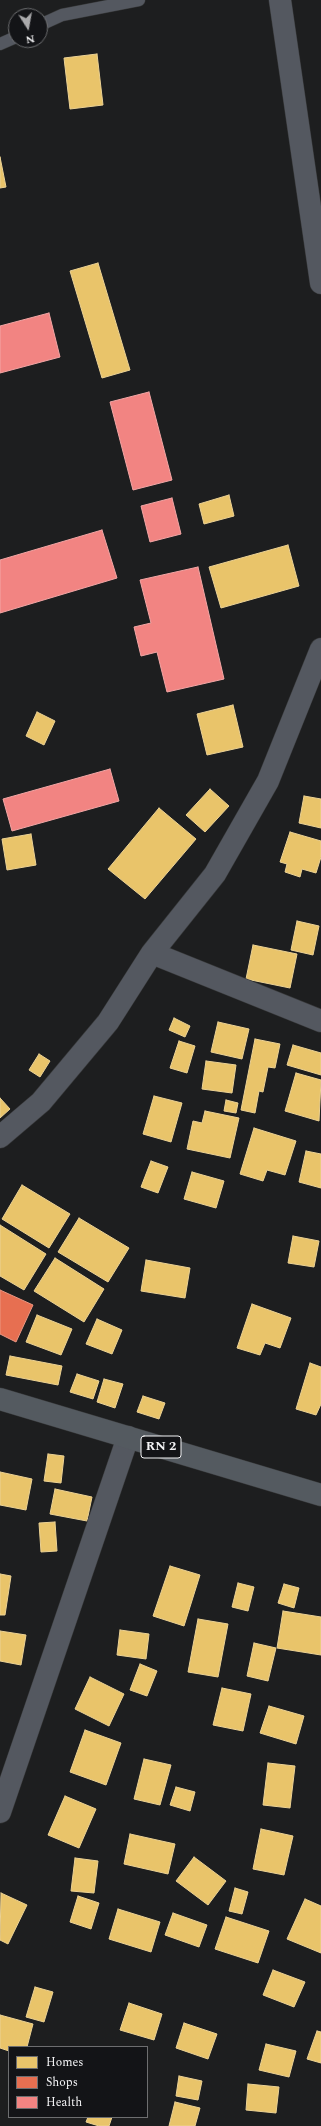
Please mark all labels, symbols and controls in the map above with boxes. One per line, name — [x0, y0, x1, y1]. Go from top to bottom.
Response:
north arrow — [8, 8, 48, 48]
text: N — [24, 30, 36, 48]
road number: RN 2 — [141, 1436, 181, 1458]
legend — [8, 2046, 148, 2118]
text: Homes — [46, 2053, 84, 2072]
text: Shops — [46, 2073, 78, 2092]
text: Health — [46, 2093, 82, 2112]

